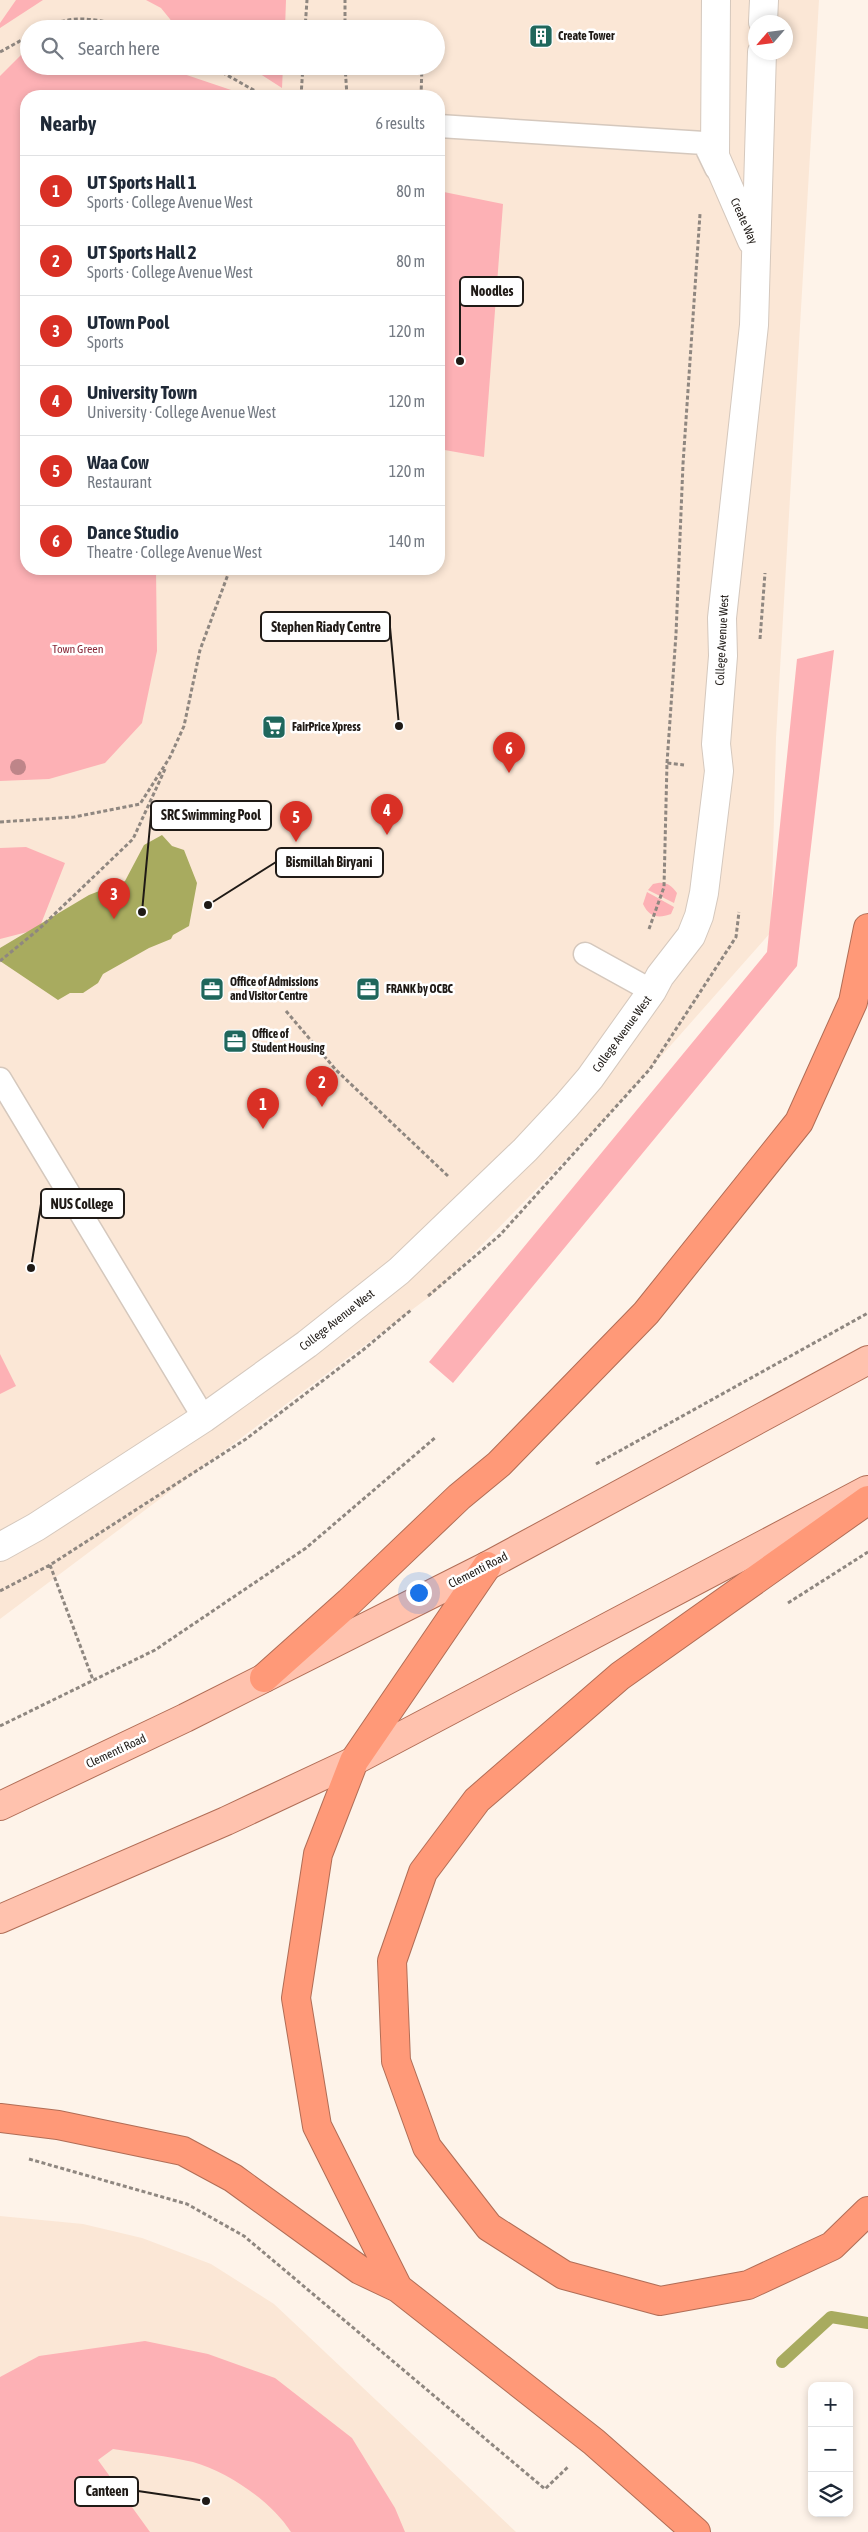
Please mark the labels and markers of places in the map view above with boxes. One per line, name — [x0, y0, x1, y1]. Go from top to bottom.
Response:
building icon: Create Tower — [528, 23, 554, 49]
place label: Create Tower — [558, 29, 615, 43]
callout: Noodles — [460, 277, 523, 306]
callout: Stephen Riady Centre — [261, 612, 390, 641]
supermarket icon: FairPrice Xpress — [261, 714, 287, 740]
place label: FairPrice Xpress — [292, 720, 362, 734]
pin: 6 — [493, 732, 525, 773]
pin: 4 — [371, 794, 403, 835]
callout: SRC Swimming Pool — [151, 801, 271, 830]
pin: 5 — [280, 801, 312, 842]
callout: Bismillah Biryani — [276, 848, 383, 877]
pin: 3 — [98, 878, 130, 919]
place label: Office of Admissions and Visitor Centre — [230, 975, 319, 1003]
office icon: Office of Admissions and Visitor Centre — [199, 976, 225, 1002]
office icon: FRANK by OCBC — [355, 976, 381, 1002]
place label: FRANK by OCBC — [386, 982, 454, 996]
place label: Office of Student Housing — [252, 1027, 326, 1055]
office icon: Office of Student Housing — [222, 1028, 248, 1054]
pin: 2 — [306, 1066, 338, 1107]
pin: 1 — [247, 1088, 279, 1129]
callout: NUS College — [41, 1189, 124, 1218]
callout: Canteen — [75, 2477, 138, 2506]

